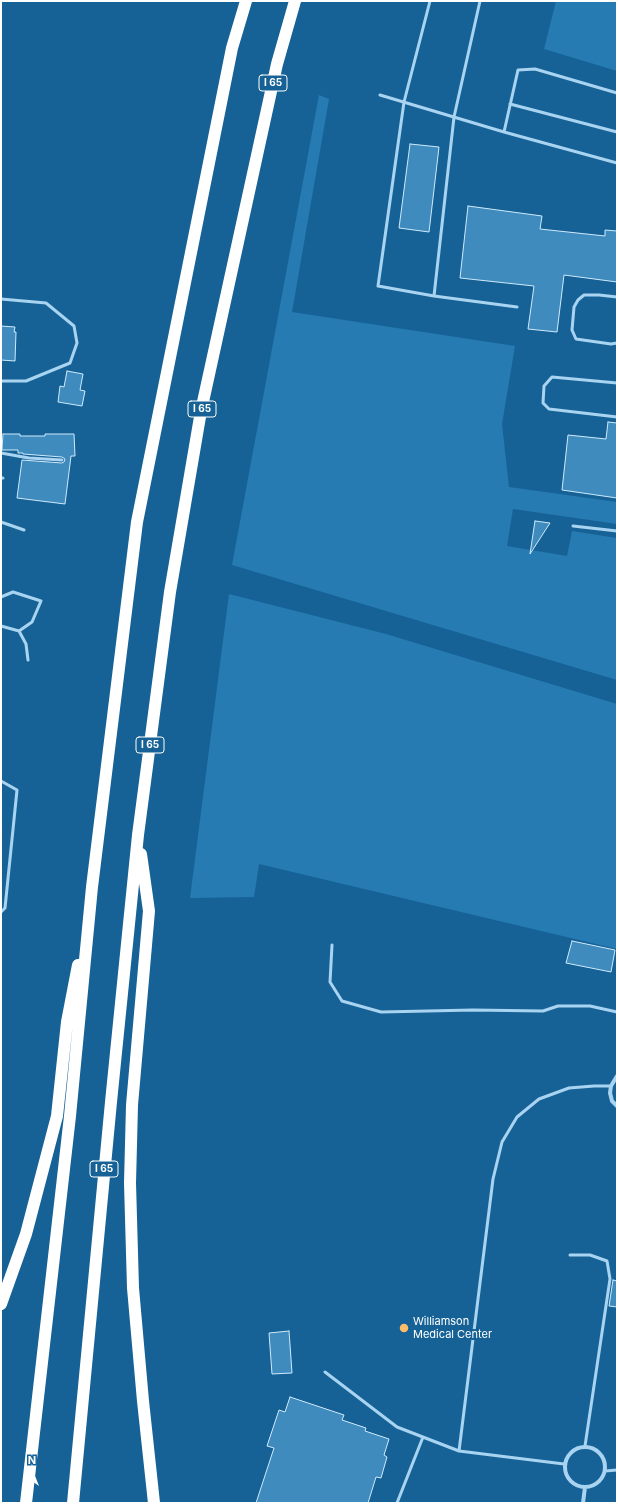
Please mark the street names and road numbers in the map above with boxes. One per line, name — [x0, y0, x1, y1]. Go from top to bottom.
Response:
road number: I 65 — [259, 75, 287, 91]
road number: I 65 — [188, 401, 216, 417]
road number: I 65 — [136, 737, 164, 753]
road number: I 65 — [90, 1161, 118, 1177]

